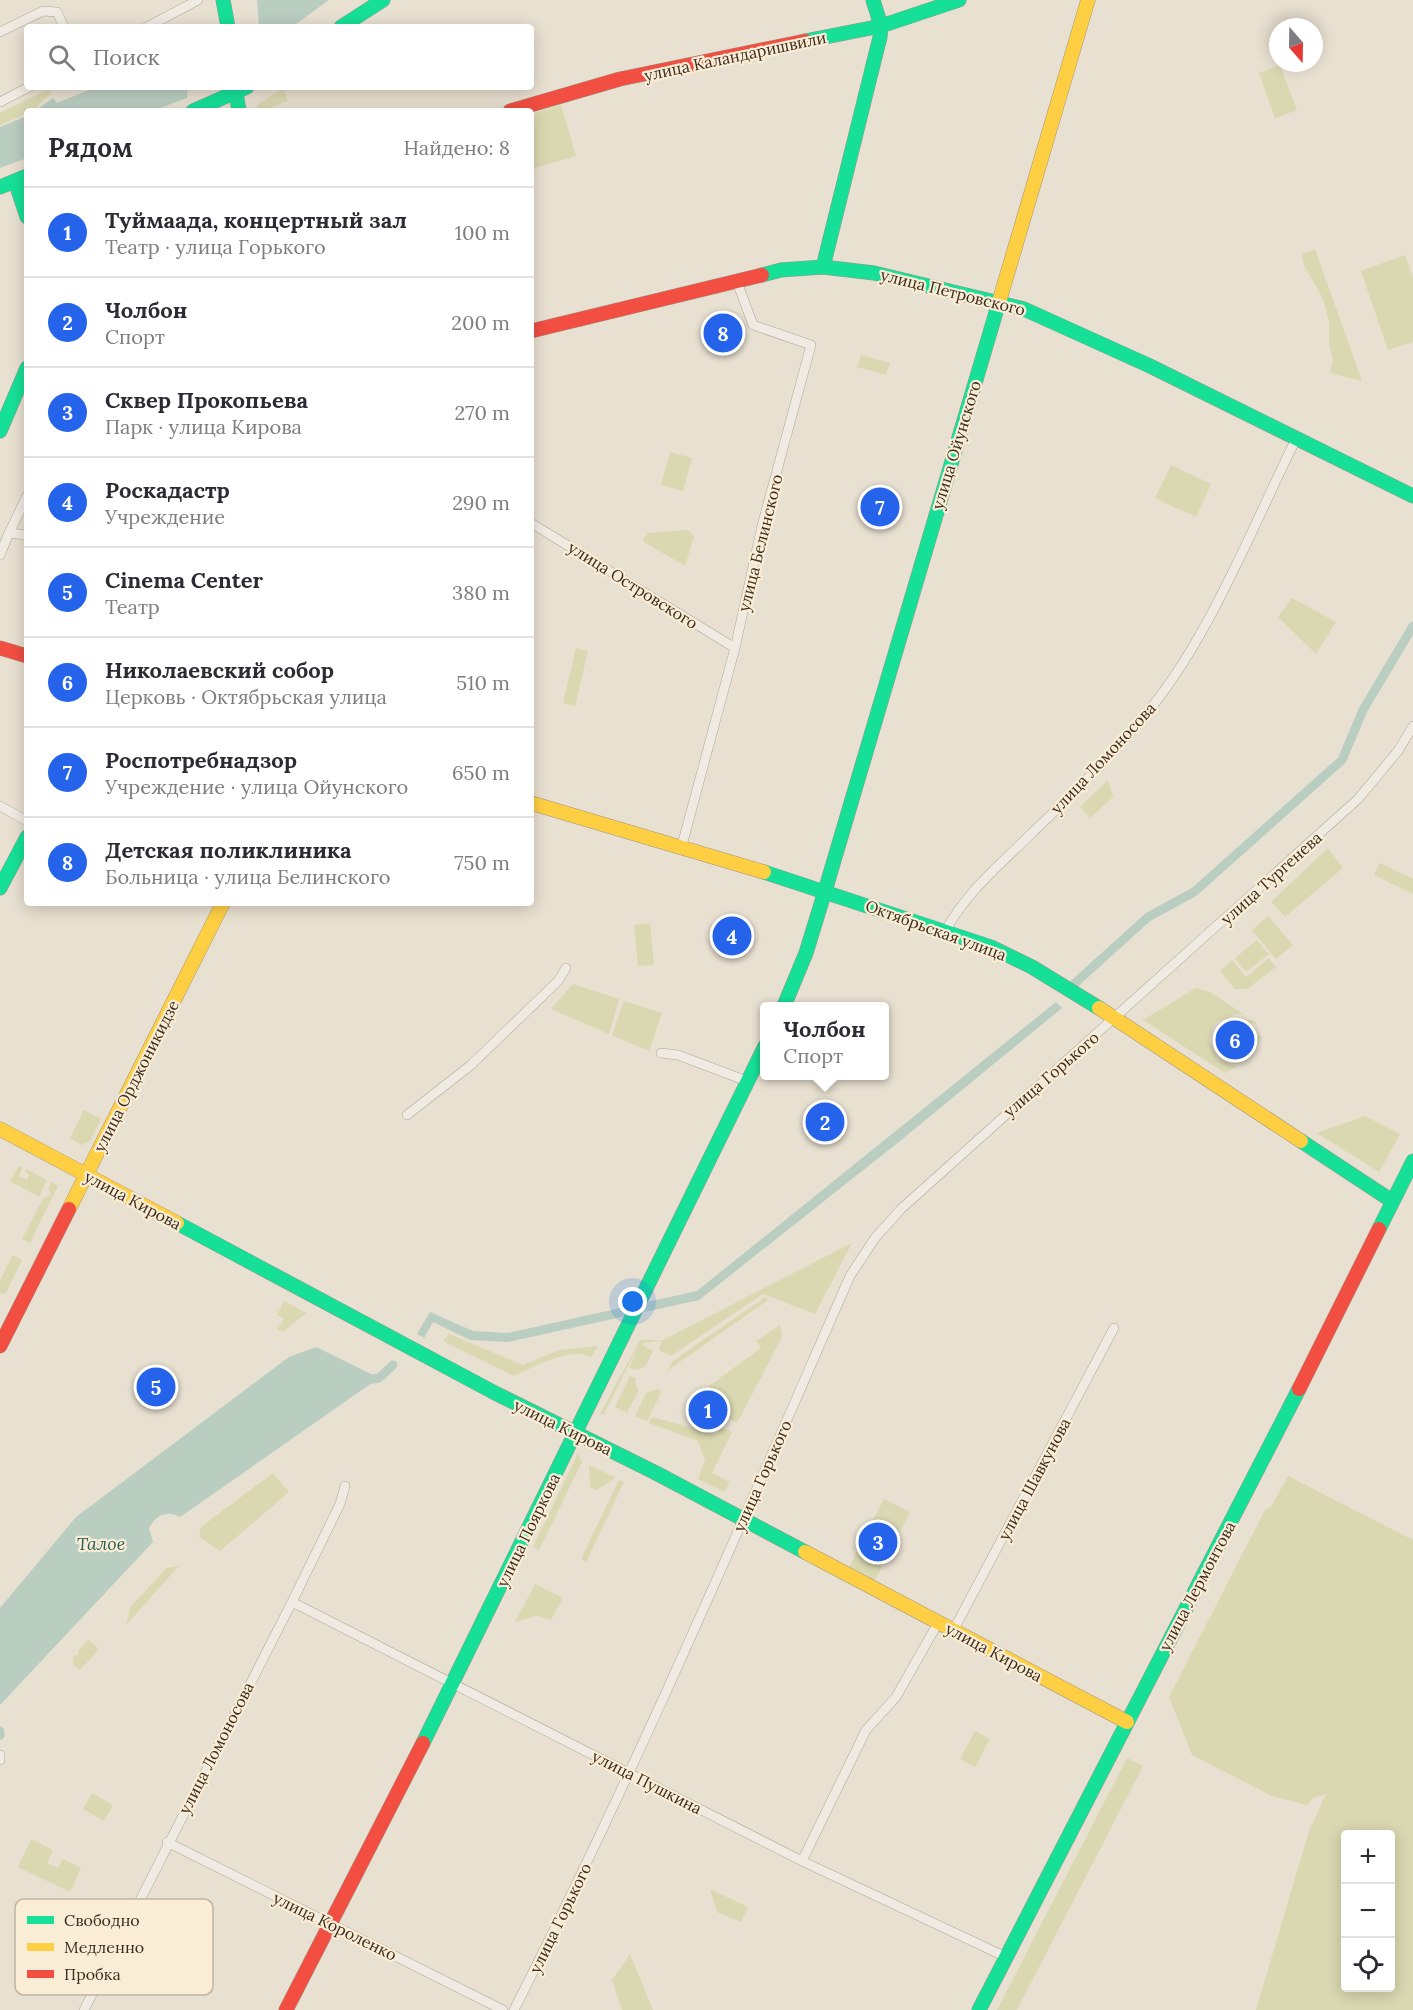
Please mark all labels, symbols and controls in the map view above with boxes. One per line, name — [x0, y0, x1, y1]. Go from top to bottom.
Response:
north arrow — [1269, 18, 1323, 72]
search box — [24, 24, 534, 90]
street label: улица Каландаришвили — [642, 27, 828, 85]
icon: search — [45, 41, 78, 74]
text: Поиск — [93, 43, 159, 71]
text: Рядом — [48, 131, 133, 164]
text: Найдено: 8 — [403, 135, 510, 160]
text: Туймаада, концертный зал — [105, 206, 407, 234]
text: 1 — [63, 220, 72, 245]
text: 100 m — [455, 220, 510, 245]
text: Театр · улица Горького — [105, 234, 326, 259]
street label: улица Петровского — [878, 264, 1028, 320]
text: Чолбон — [105, 296, 187, 324]
text: 2 — [62, 310, 73, 335]
text: 200 m — [451, 310, 510, 335]
pin: 8 — [704, 310, 742, 356]
text: Спорт — [105, 324, 165, 349]
street label: улица Ойунского — [927, 378, 985, 512]
text: Сквер Прокопьева — [105, 386, 308, 414]
text: 3 — [62, 400, 73, 425]
text: 270 m — [454, 400, 510, 425]
text: Парк · улица Кирова — [105, 414, 302, 439]
street label: улица Белинского — [733, 472, 787, 614]
text: Роскадастр — [105, 476, 230, 504]
pin: 7 — [860, 484, 900, 530]
text: 4 — [62, 490, 73, 515]
text: 290 m — [452, 490, 510, 515]
text: Учреждение — [105, 504, 225, 529]
street label: улица Островского — [564, 537, 702, 633]
text: Cinema Center — [105, 566, 263, 594]
text: 5 — [62, 580, 73, 605]
text: 380 m — [452, 580, 510, 605]
text: Театр — [105, 594, 160, 619]
text: Николаевский собор — [105, 656, 334, 684]
text: 6 — [62, 670, 73, 695]
text: 510 m — [456, 670, 510, 695]
text: Церковь · Октябрьская улица — [105, 684, 387, 709]
street label: улица Ломоносова — [1046, 698, 1160, 818]
text: Роспотребнадзор — [105, 746, 297, 774]
text: 7 — [63, 760, 72, 785]
text: 650 m — [452, 760, 510, 785]
text: Учреждение · улица Ойунского — [105, 774, 408, 799]
street label: улица Тургенева — [1216, 827, 1326, 929]
text: Детская поликлиника — [105, 836, 352, 864]
text: 8 — [62, 850, 73, 875]
text: 750 m — [454, 850, 510, 875]
text: Больница · улица Белинского — [105, 864, 390, 889]
street label: Октябрьская улица — [863, 895, 1009, 965]
pin: 4 — [712, 914, 752, 958]
street label: улица Орджоникидзе — [89, 996, 183, 1155]
popup — [760, 1002, 889, 1080]
text: Чолбон — [783, 1015, 866, 1043]
pin: 6 — [1216, 1018, 1254, 1062]
street label: улица Горького — [999, 1027, 1103, 1121]
text: Спорт — [783, 1043, 843, 1068]
pin: 2 — [806, 1100, 844, 1144]
street label: улица Кирова — [81, 1166, 185, 1234]
your location — [618, 1287, 647, 1316]
pin: 5 — [136, 1364, 176, 1410]
pin: 1 — [688, 1388, 728, 1432]
street label: улица Кирова — [511, 1395, 615, 1459]
street label: улица Шавкунова — [993, 1414, 1075, 1544]
street label: улица Горького — [728, 1417, 796, 1535]
street label: улица Пояркова — [492, 1470, 564, 1590]
street label: улица Лермонтова — [1154, 1518, 1240, 1654]
pin: 3 — [858, 1520, 898, 1564]
water label: Талое — [77, 1532, 125, 1555]
street label: улица Кирова — [942, 1618, 1046, 1686]
street label: улица Ломоносова — [174, 1679, 258, 1817]
street label: улица Пушкина — [589, 1746, 705, 1818]
map controls — [1341, 1830, 1395, 1992]
button: + — [1341, 1830, 1395, 1884]
street label: улица Горького — [525, 1860, 595, 1976]
button: − — [1341, 1884, 1395, 1938]
street label: улица Короленко — [270, 1887, 400, 1965]
legend — [15, 1899, 213, 1995]
text: Свободно — [64, 1910, 140, 1930]
text: Медленно — [64, 1937, 144, 1957]
button: locate — [1341, 1938, 1395, 1992]
text: Пробка — [64, 1964, 121, 1984]

